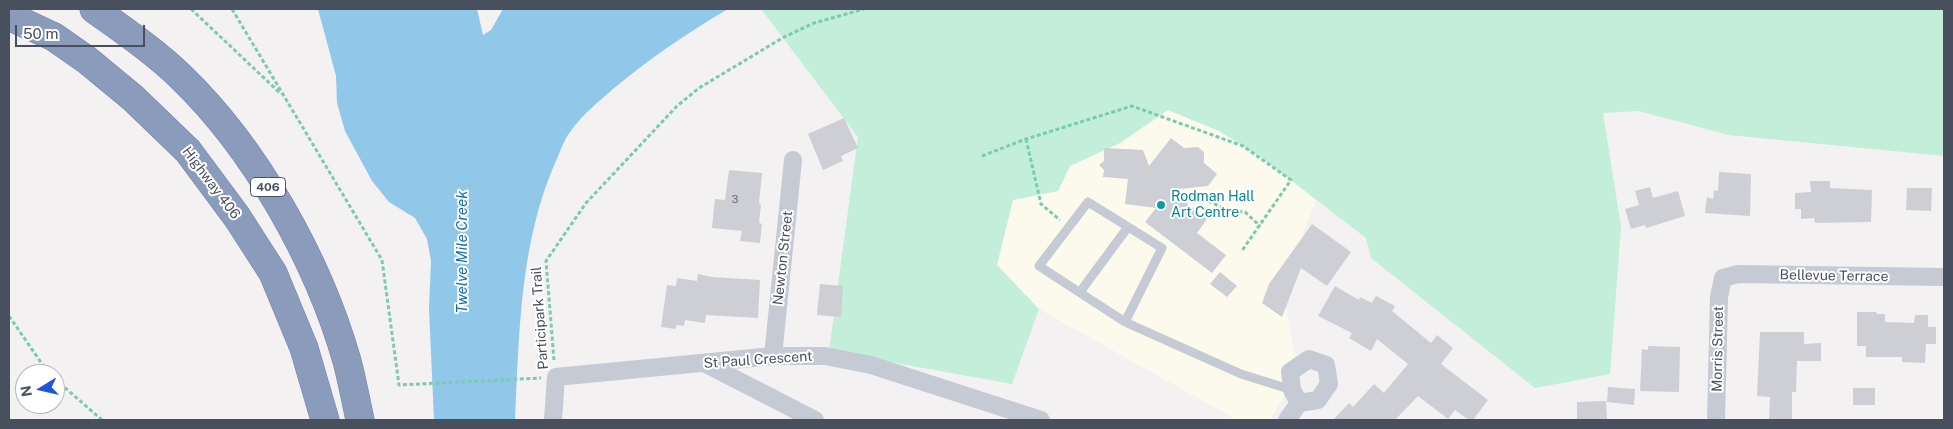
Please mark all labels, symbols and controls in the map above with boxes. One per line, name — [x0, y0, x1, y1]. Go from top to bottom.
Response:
scale bar — [18, 15, 148, 47]
text: 50 m — [23, 25, 58, 42]
street label: Highway 406 — [178, 144, 244, 222]
road number: 406 — [250, 178, 286, 196]
place label: Rodman Hall Art Centre — [1171, 189, 1255, 222]
water label: Twelve Mile Creek — [453, 191, 471, 313]
house number: 3 — [732, 193, 738, 207]
marker: Rodman Hall Art Centre — [1155, 199, 1167, 211]
street label: Newton Street — [770, 210, 796, 306]
street label: Participark Trail — [528, 266, 552, 370]
street label: Bellevue Terrace — [1779, 267, 1889, 285]
street label: Morris Street — [1709, 306, 1727, 392]
street label: St Paul Crescent — [703, 348, 813, 372]
north arrow — [15, 364, 65, 414]
text: N — [17, 385, 35, 398]

